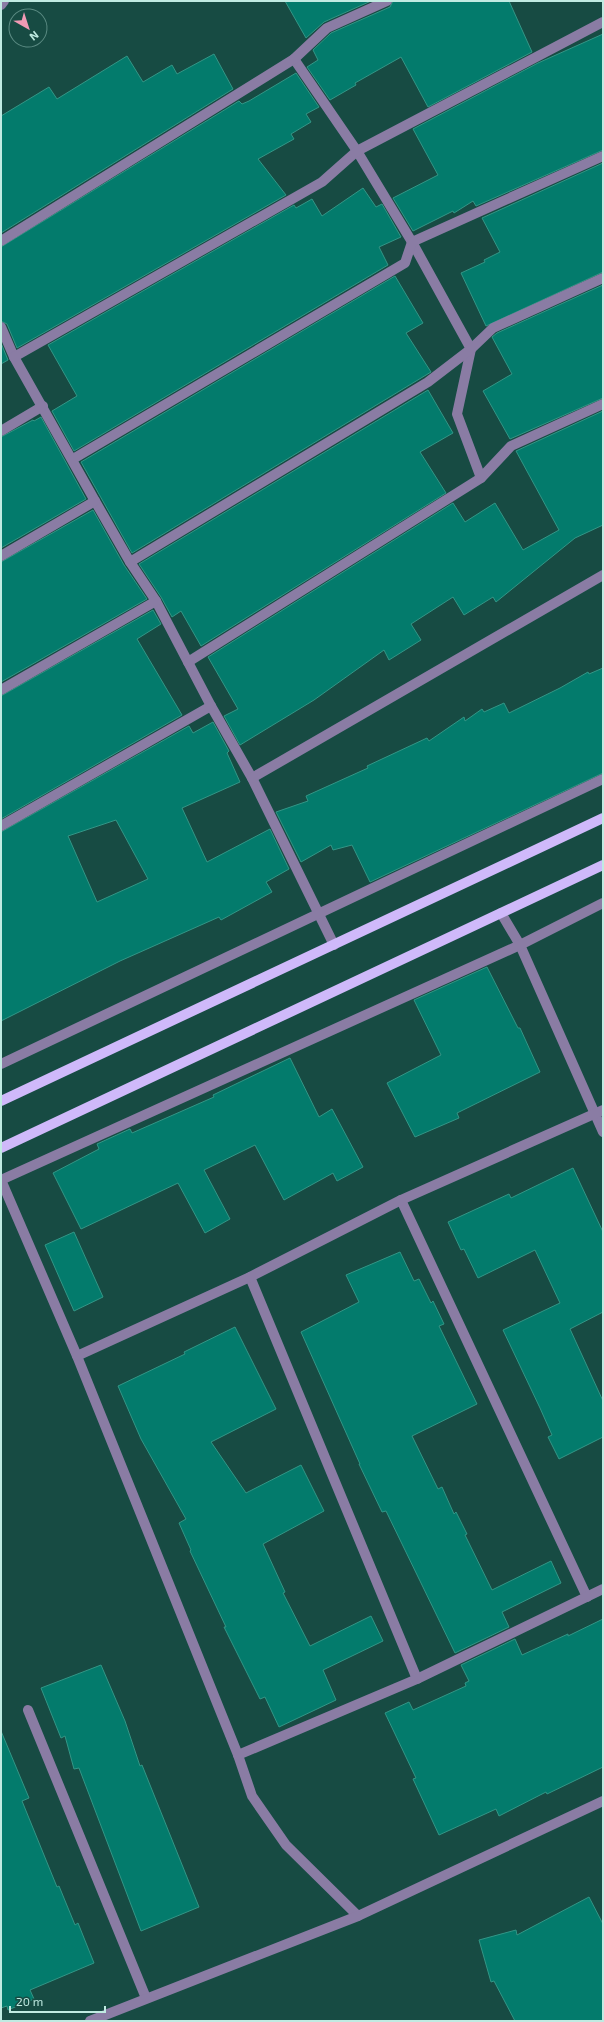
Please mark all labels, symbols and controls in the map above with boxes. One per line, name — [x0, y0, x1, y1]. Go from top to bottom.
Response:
north arrow — [8, 8, 48, 48]
text: N — [27, 29, 42, 44]
scale bar — [10, 1988, 105, 2014]
text: 20 m — [16, 1994, 43, 2008]

